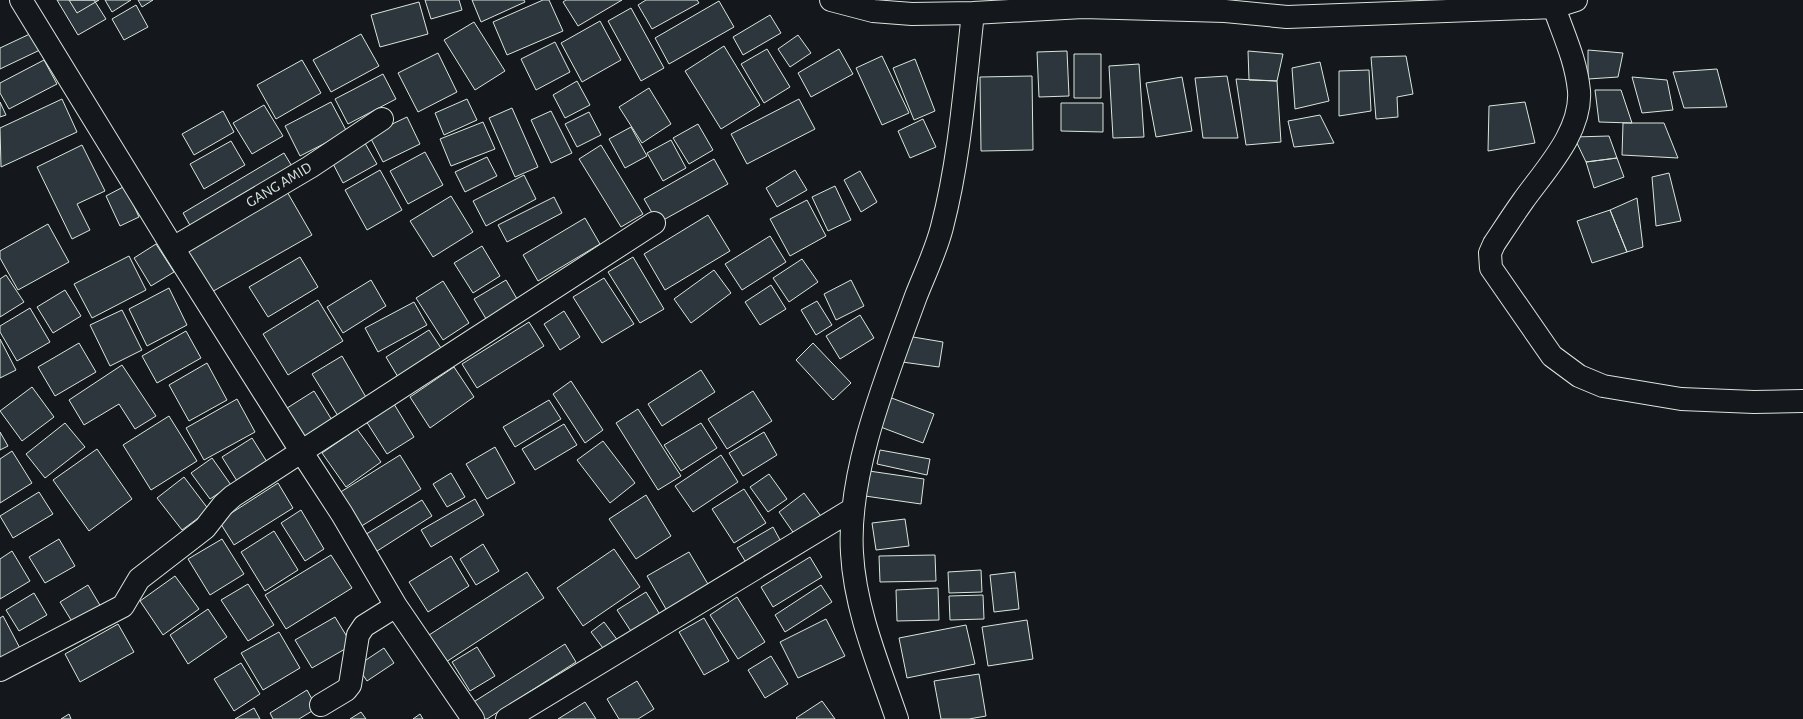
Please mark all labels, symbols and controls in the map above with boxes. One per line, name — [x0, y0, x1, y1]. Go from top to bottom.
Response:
street label: GANG AMID — [244, 160, 315, 210]

